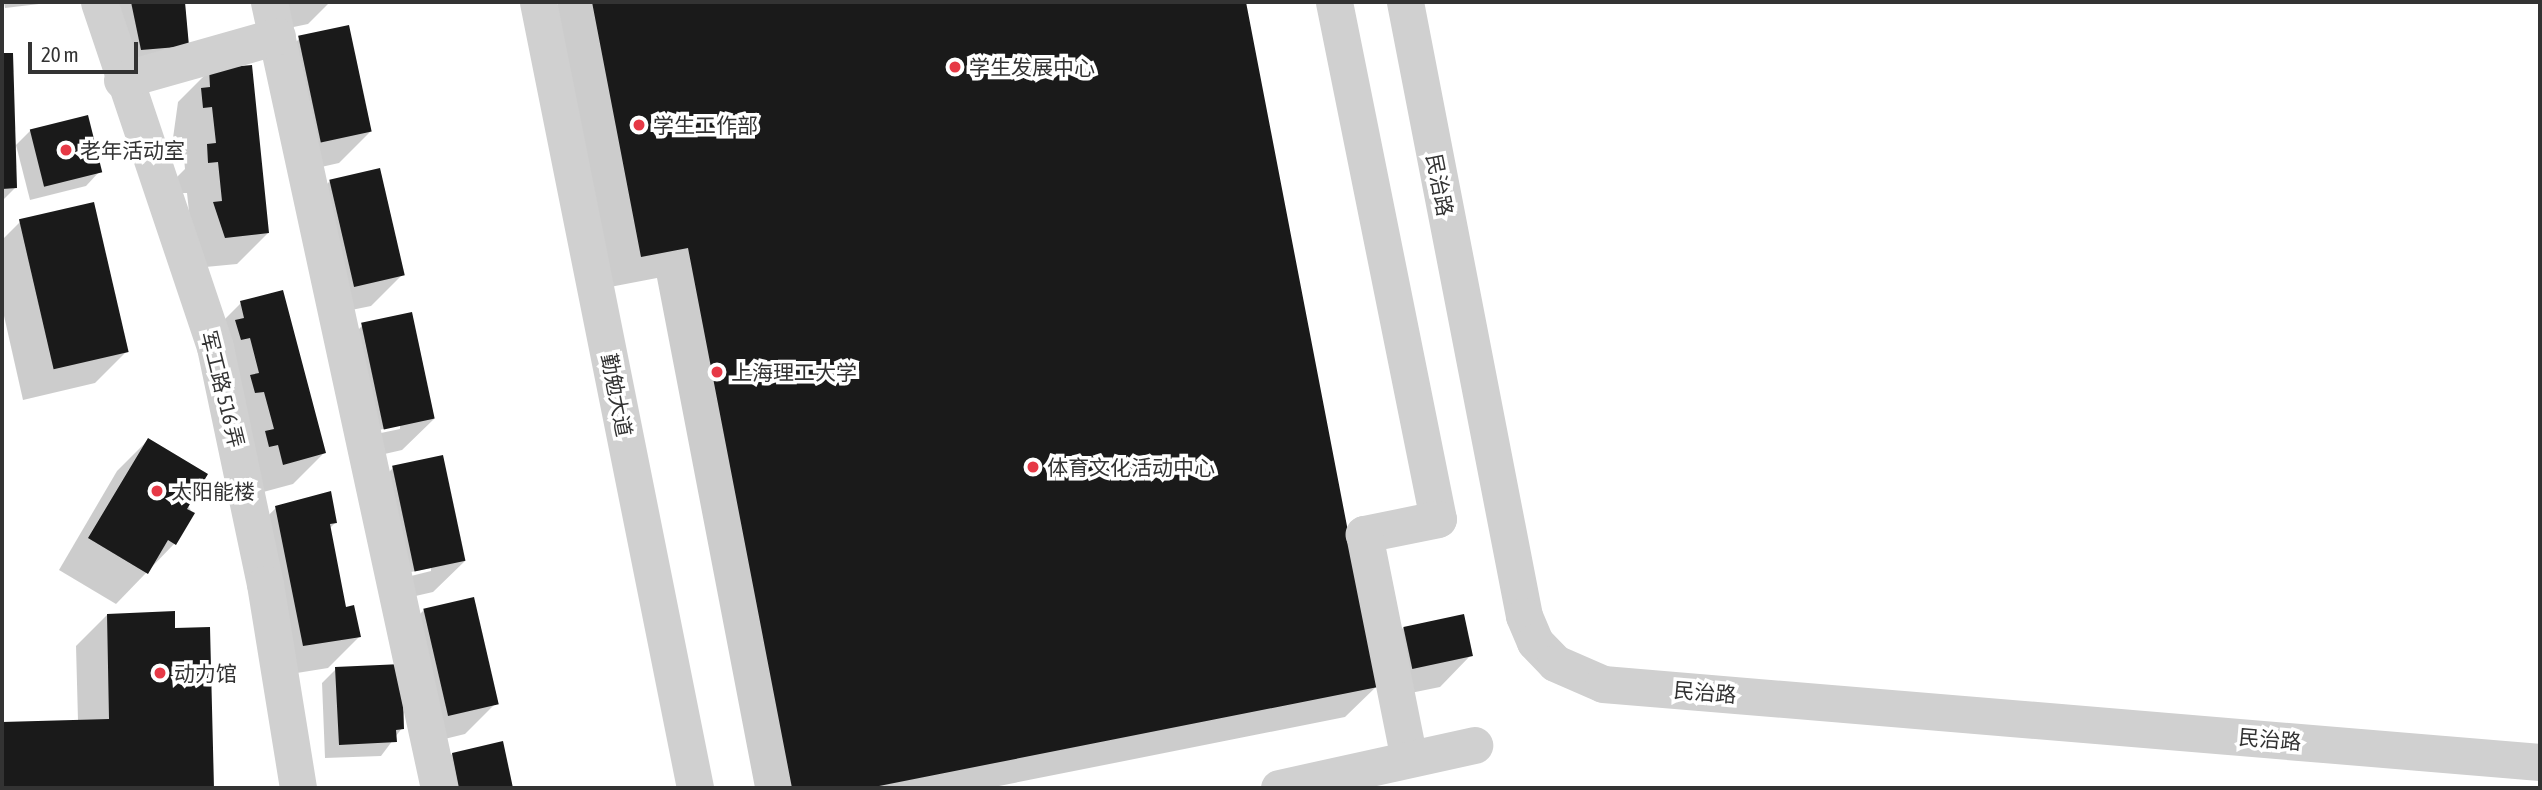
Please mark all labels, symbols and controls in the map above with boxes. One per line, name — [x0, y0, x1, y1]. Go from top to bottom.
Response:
scale bar — [32, 28, 142, 72]
text: 20 m — [41, 42, 79, 66]
place label: 学生发展中心 — [969, 54, 1095, 80]
marker: 学生发展中心 — [947, 59, 963, 75]
place label: 学生工作部 — [653, 112, 758, 138]
marker: 学生工作部 — [631, 117, 647, 133]
place label: 老年活动室 — [80, 137, 185, 163]
marker: 老年活动室 — [58, 142, 74, 158]
street label: 民治路 — [1422, 152, 1458, 218]
street label: 军工路 516 弄 — [196, 328, 250, 450]
street label: 勤勉大道 — [597, 351, 637, 439]
place label: 上海理工大学 — [731, 359, 857, 385]
marker: 上海理工大学 — [709, 364, 725, 380]
place label: 体育文化活动中心 — [1047, 454, 1215, 480]
marker: 体育文化活动中心 — [1025, 459, 1041, 475]
place label: 太阳能楼 — [171, 478, 255, 504]
marker: 太阳能楼 — [149, 483, 165, 499]
place label: 动力馆 — [174, 660, 237, 686]
marker: 动力馆 — [152, 665, 168, 681]
street label: 民治路 — [1673, 677, 1737, 707]
street label: 民治路 — [2238, 724, 2302, 754]

